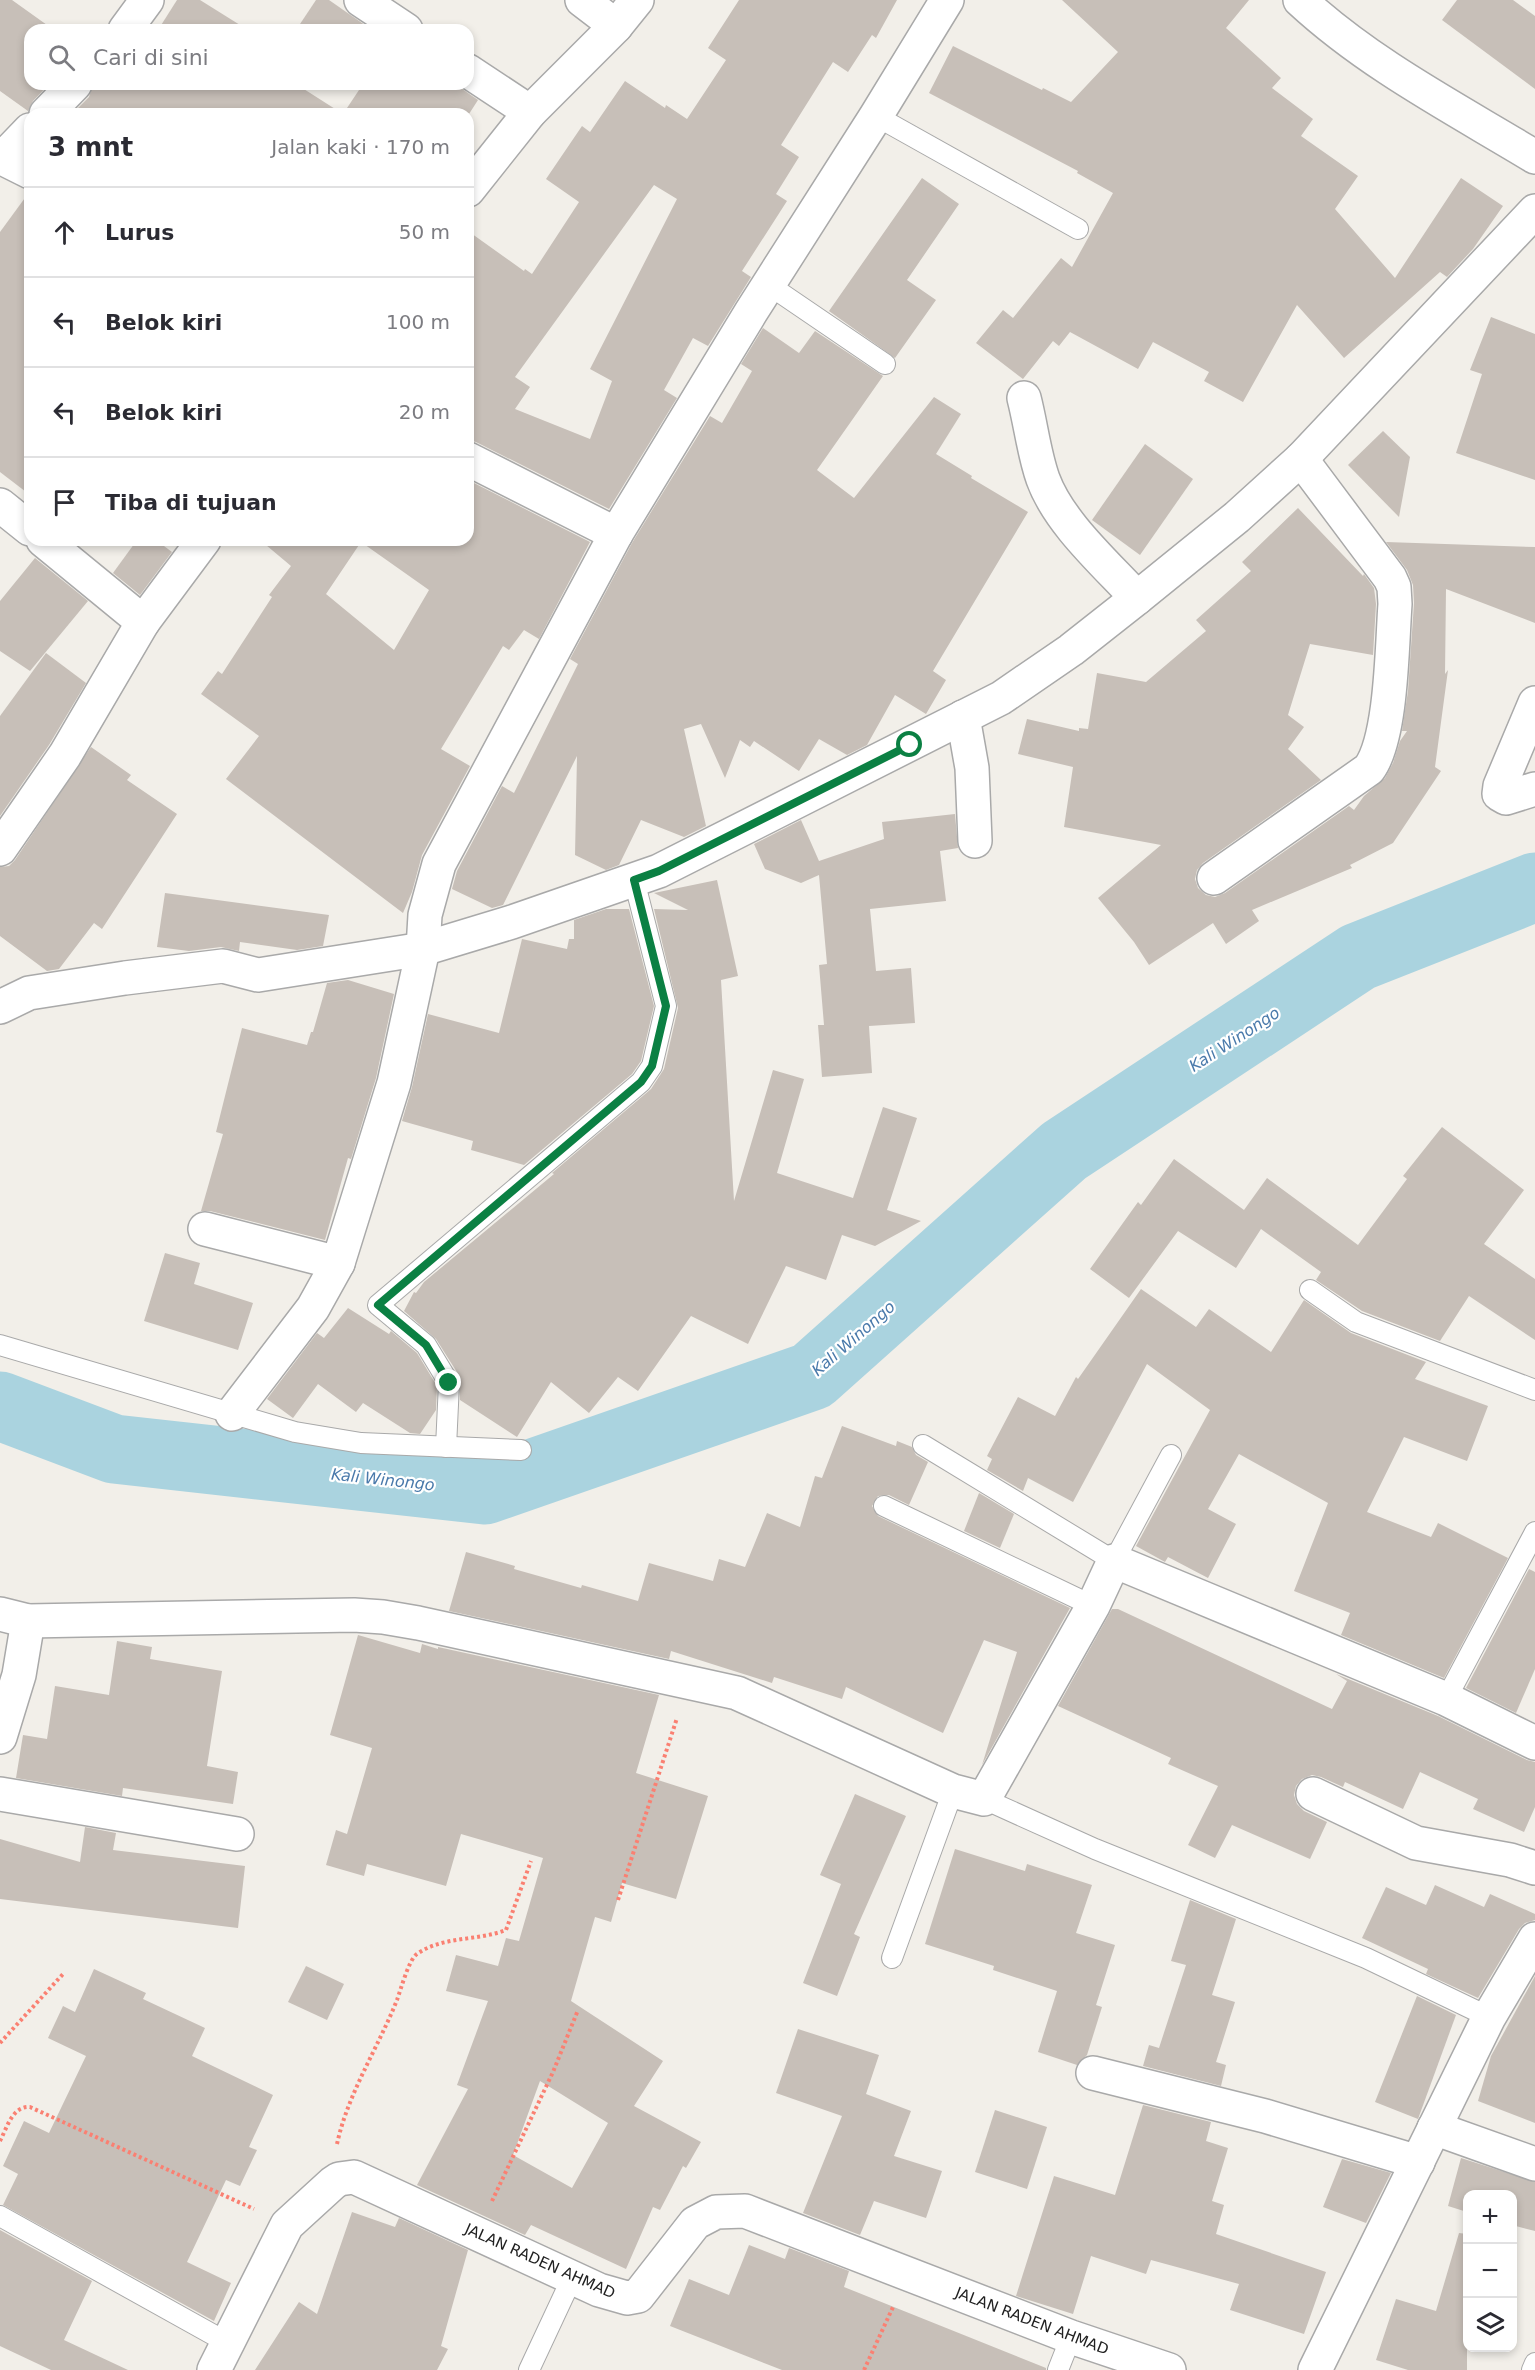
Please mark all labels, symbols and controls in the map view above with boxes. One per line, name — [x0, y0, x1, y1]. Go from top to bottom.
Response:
search box — [24, 24, 474, 90]
icon: search — [45, 41, 78, 74]
text: Cari di sini — [93, 45, 209, 70]
text: 3 mnt — [48, 132, 133, 162]
text: Jalan kaki · 170 m — [271, 135, 450, 159]
icon: ahead — [48, 216, 81, 249]
text: Lurus — [105, 220, 174, 245]
text: 50 m — [399, 220, 450, 244]
icon: left — [48, 306, 81, 339]
text: Belok kiri — [105, 310, 222, 335]
text: 100 m — [386, 310, 450, 334]
icon: left — [48, 396, 81, 429]
text: Belok kiri — [105, 400, 222, 425]
text: 20 m — [399, 400, 450, 424]
icon: arrive — [48, 486, 81, 519]
text: Tiba di tujuan — [105, 490, 277, 515]
route start — [896, 731, 922, 757]
water label: Kali Winongo — [1185, 1003, 1283, 1076]
water label: Kali Winongo — [808, 1297, 899, 1380]
route end — [435, 1369, 461, 1395]
water label: Kali Winongo — [330, 1465, 436, 1494]
map controls — [1463, 2190, 1517, 2352]
button: + — [1463, 2190, 1517, 2244]
street label: JALAN RADEN AHMAD — [461, 2219, 618, 2302]
button: − — [1463, 2244, 1517, 2298]
street label: JALAN RADEN AHMAD — [952, 2283, 1111, 2359]
button: layers — [1463, 2298, 1517, 2352]

